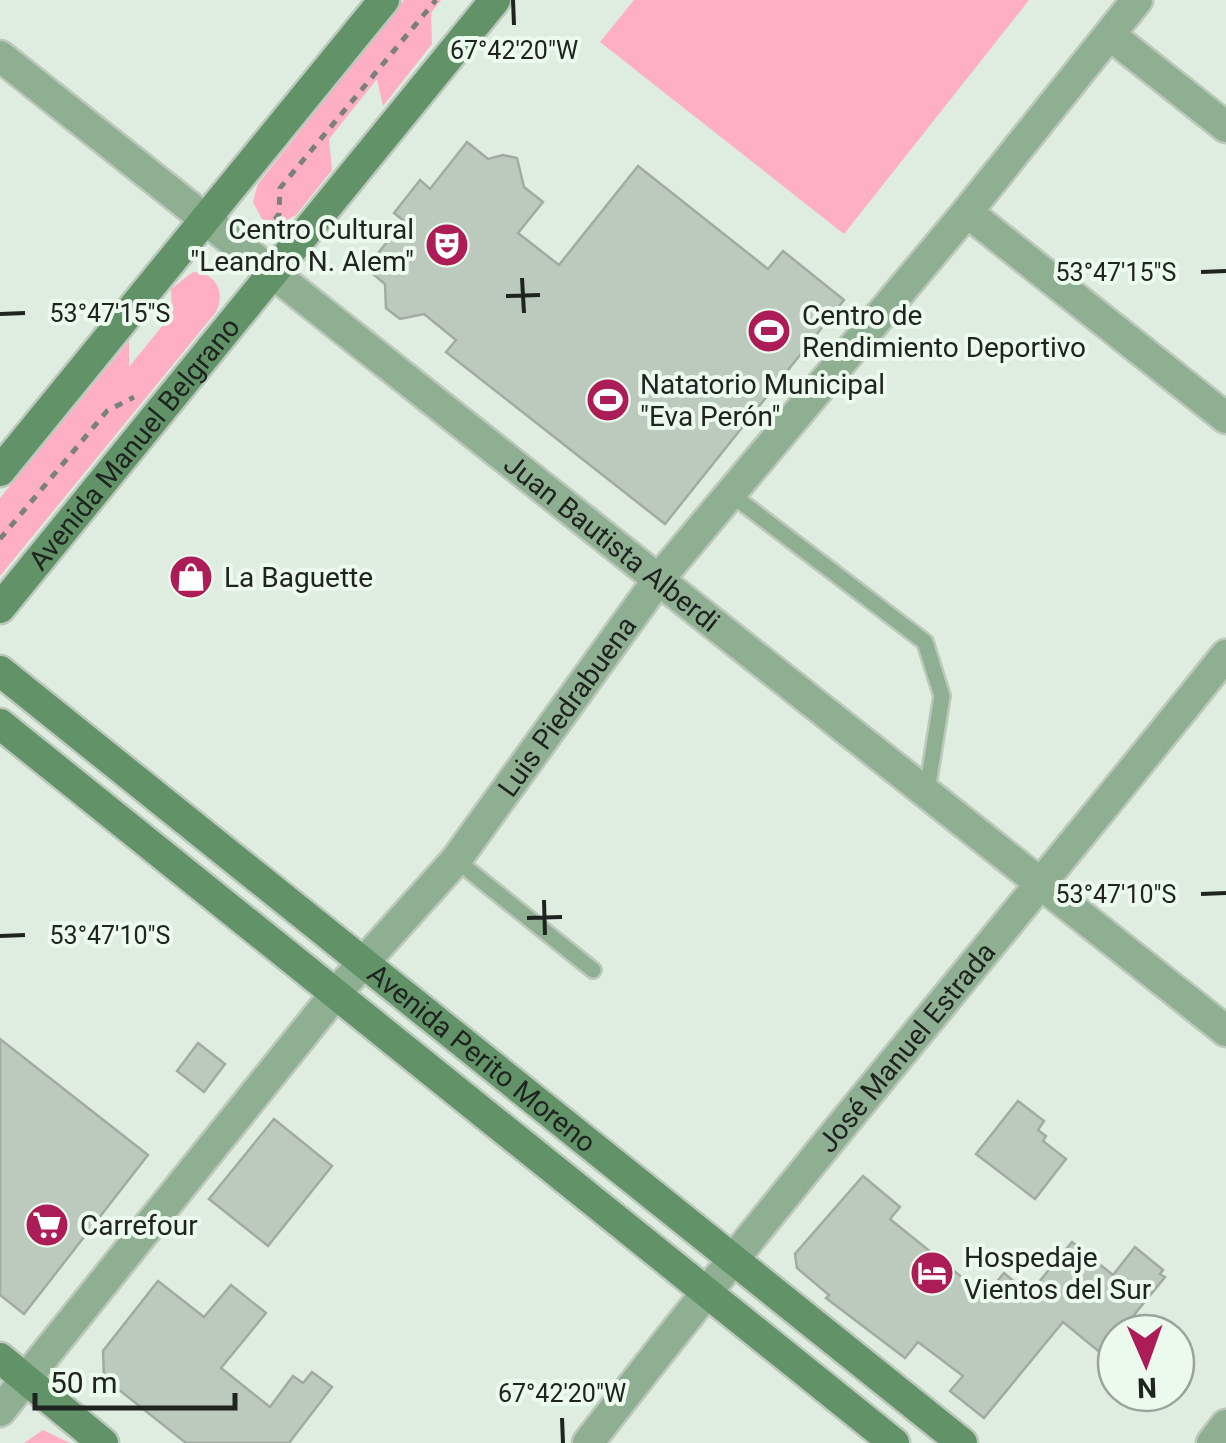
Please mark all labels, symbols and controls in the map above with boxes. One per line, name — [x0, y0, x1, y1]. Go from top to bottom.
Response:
text: 67°42'20"W — [450, 36, 578, 65]
place label: Centro Cultural "Leandro N. Alem" — [190, 213, 414, 278]
theatre icon: Centro Cultural "Leandro N. Alem" — [424, 222, 470, 268]
text: 53°47'15"S — [1056, 258, 1176, 287]
text: 53°47'15"S — [50, 299, 170, 328]
place label: Centro de Rendimiento Deportivo — [802, 299, 1086, 364]
sports icon: Centro de Rendimiento Deportivo — [746, 308, 792, 354]
street label: Avenida Manuel Belgrano — [21, 311, 246, 576]
place label: Natatorio Municipal "Eva Perón" — [640, 368, 885, 433]
sports icon: Natatorio Municipal "Eva Perón" — [585, 377, 631, 423]
street label: Juan Bautista Alberdi — [498, 447, 726, 638]
shop icon: La Baguette — [168, 554, 214, 600]
place label: La Baguette — [224, 561, 373, 594]
street label: Luis Piedrabuena — [491, 610, 643, 803]
text: 53°47'10"S — [1056, 880, 1176, 909]
text: 53°47'10"S — [50, 921, 170, 950]
street label: José Manuel Estrada — [811, 935, 1002, 1159]
street label: Avenida Perito Moreno — [361, 957, 602, 1159]
supermarket icon: Carrefour — [24, 1202, 70, 1248]
place label: Carrefour — [80, 1209, 198, 1242]
place label: Hospedaje Vientos del Sur — [964, 1241, 1152, 1306]
hotel icon: Hospedaje Vientos del Sur — [909, 1250, 955, 1296]
north arrow — [1096, 1313, 1196, 1413]
scale bar — [35, 1348, 235, 1410]
text: 50 m — [50, 1365, 117, 1400]
text: N — [1136, 1371, 1157, 1404]
text: 67°42'20"W — [498, 1379, 626, 1408]

